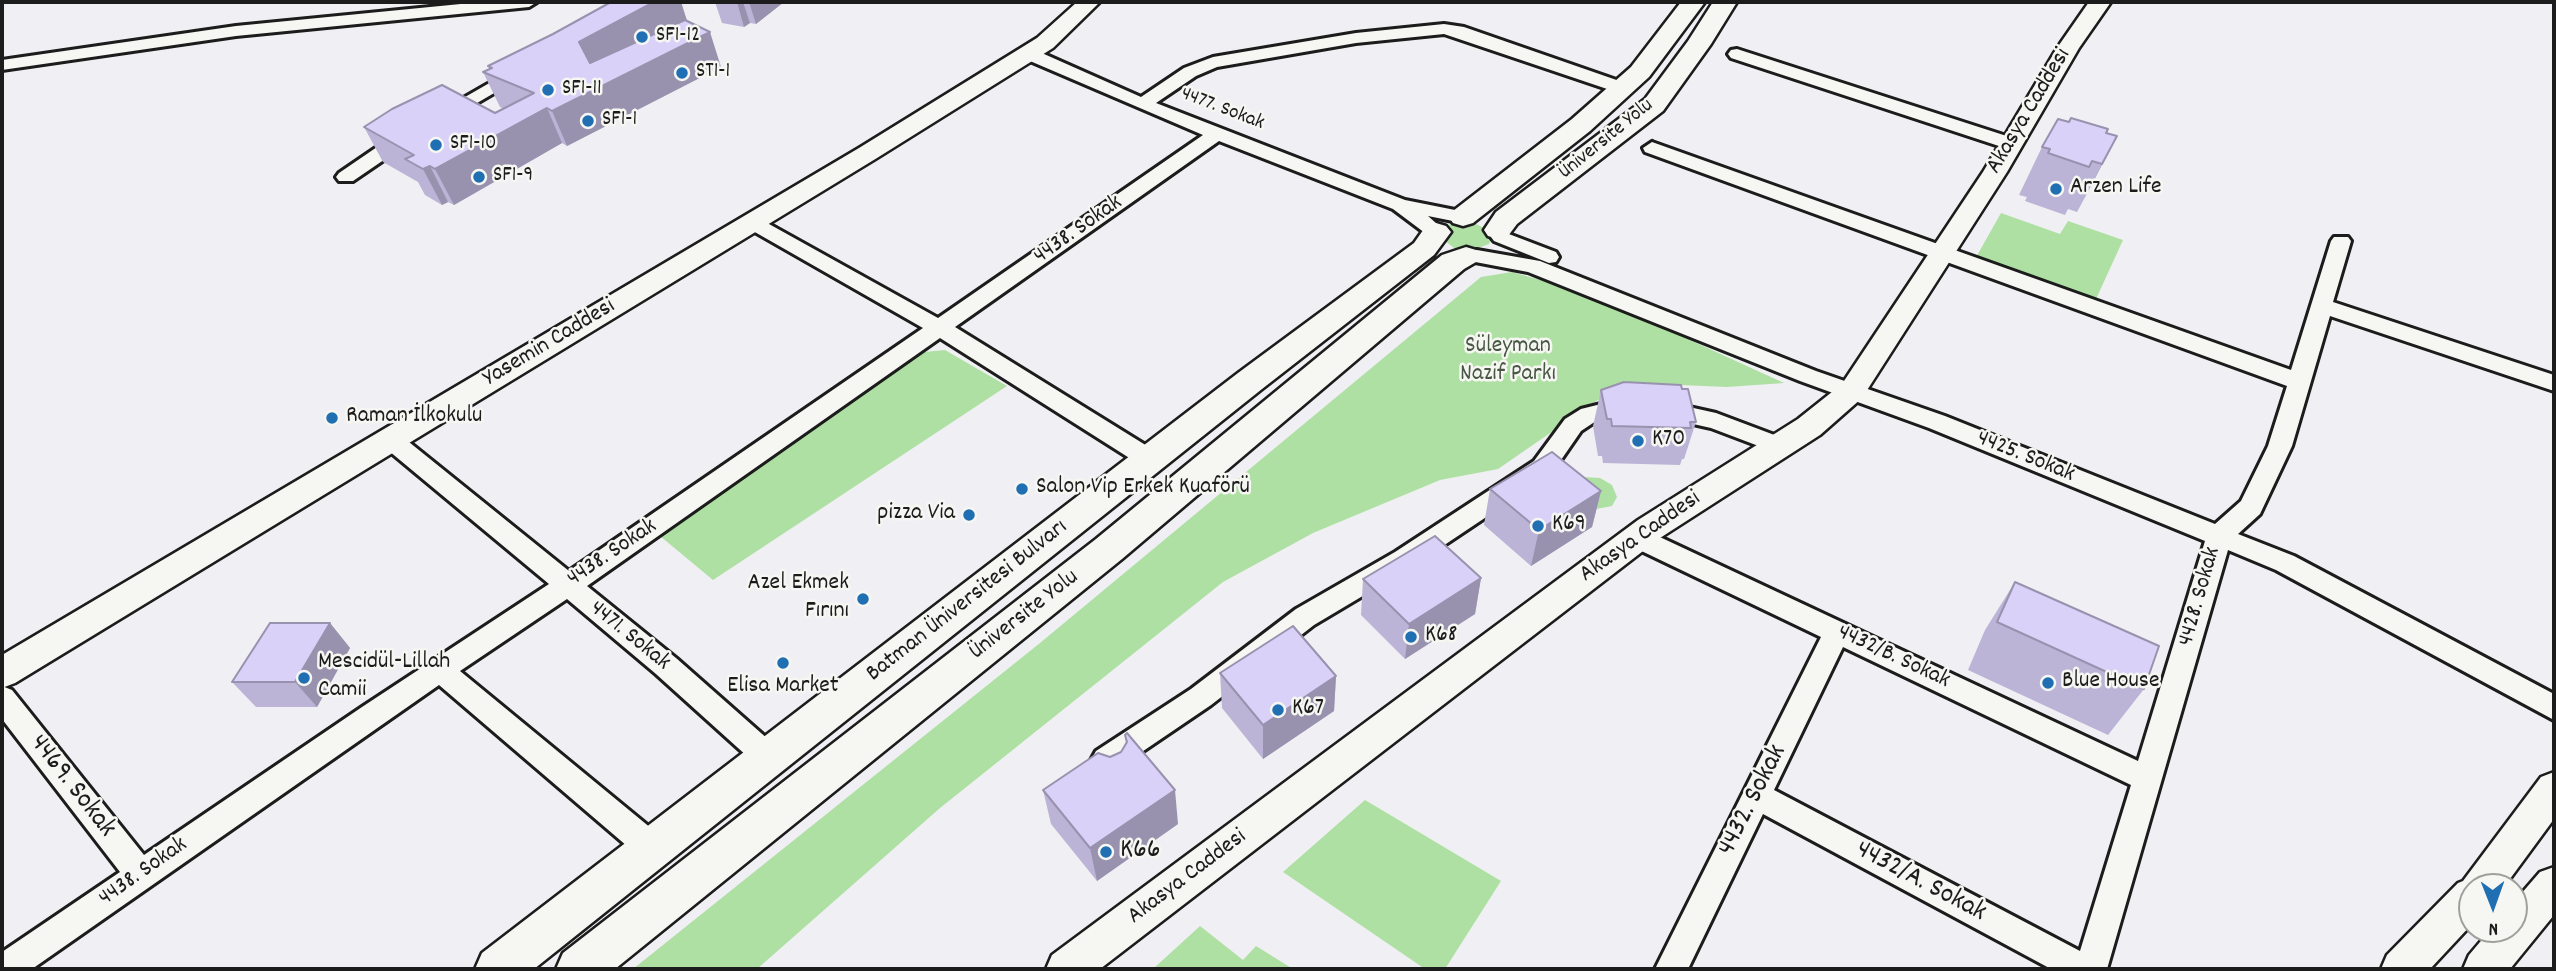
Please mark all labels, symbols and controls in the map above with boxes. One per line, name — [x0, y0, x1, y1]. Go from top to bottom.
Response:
place label: SF1-12 — [656, 24, 700, 50]
marker: SF1-12 — [634, 29, 650, 45]
street label: Akasya Caddesi — [1981, 44, 2079, 180]
place label: ST1-1 — [696, 60, 730, 86]
marker: ST1-1 — [674, 65, 690, 81]
place label: SF1-11 — [562, 77, 602, 103]
marker: SF1-11 — [540, 82, 556, 98]
street label: 4477. Sokak — [1177, 83, 1267, 137]
street label: Üniversite Yolu — [1555, 94, 1659, 186]
place label: SF1-1 — [602, 108, 637, 134]
marker: SF1-1 — [580, 113, 596, 129]
place label: SF1-10 — [450, 132, 496, 158]
marker: SF1-10 — [428, 137, 444, 153]
place label: SF1-9 — [493, 164, 533, 190]
marker: SF1-9 — [471, 169, 487, 185]
place label: Arzen Life — [2070, 175, 2161, 203]
marker: Arzen Life — [2048, 181, 2064, 197]
street label: 4438. Sokak — [1029, 190, 1129, 272]
street label: Yasemin Caddesi — [479, 293, 621, 395]
park label: Süleyman Nazif Parkı — [1460, 334, 1556, 390]
place label: Raman İlkokulu — [346, 404, 482, 432]
marker: Raman İlkokulu — [324, 410, 340, 426]
street label: 4425. Sokak — [1972, 425, 2078, 491]
place label: K70 — [1652, 427, 1685, 455]
marker: K70 — [1630, 433, 1646, 449]
place label: Salon Vip Erkek Kuaförü — [1036, 475, 1250, 503]
marker: Salon Vip Erkek Kuaförü — [1014, 481, 1030, 497]
street label: Akasya Caddesi — [1575, 486, 1707, 590]
place label: pizza Via — [877, 501, 955, 529]
marker: pizza Via — [961, 507, 977, 523]
place label: K69 — [1552, 512, 1586, 540]
street label: 4438. Sokak — [563, 514, 663, 594]
street label: Batman Üniversitesi Bulvarı — [862, 514, 1074, 690]
marker: K69 — [1530, 518, 1546, 534]
street label: 4428. Sokak — [2173, 544, 2229, 650]
street label: Üniversite Yolu — [965, 564, 1085, 668]
place label: Azel Ekmek Fırını — [747, 571, 849, 627]
marker: Azel Ekmek Fırını — [855, 591, 871, 607]
street label: 4471. Sokak — [583, 596, 675, 678]
street label: 4432/B. Sokak — [1832, 619, 1954, 697]
place label: K68 — [1425, 623, 1457, 651]
marker: K68 — [1403, 629, 1419, 645]
place label: Mescidül-Lillah Camii — [318, 650, 450, 706]
marker: Elisa Market — [775, 655, 791, 671]
place label: Blue House — [2062, 669, 2159, 697]
marker: Mescidül-Lillah Camii — [296, 670, 312, 686]
place label: Elisa Market — [727, 674, 839, 702]
marker: Blue House — [2040, 675, 2056, 691]
place label: K67 — [1292, 696, 1324, 724]
marker: K67 — [1270, 702, 1286, 718]
street label: 4469. Sokak — [20, 729, 122, 845]
street label: 4432. Sokak — [1712, 740, 1796, 862]
street label: Akasya Caddesi — [1123, 824, 1253, 932]
street label: 4438. Sokak — [94, 832, 194, 914]
place label: K66 — [1120, 835, 1160, 869]
street label: 4432/A. Sokak — [1849, 835, 1991, 931]
marker: K66 — [1098, 844, 1114, 860]
north arrow — [2458, 873, 2528, 943]
text: N — [2488, 914, 2498, 941]

